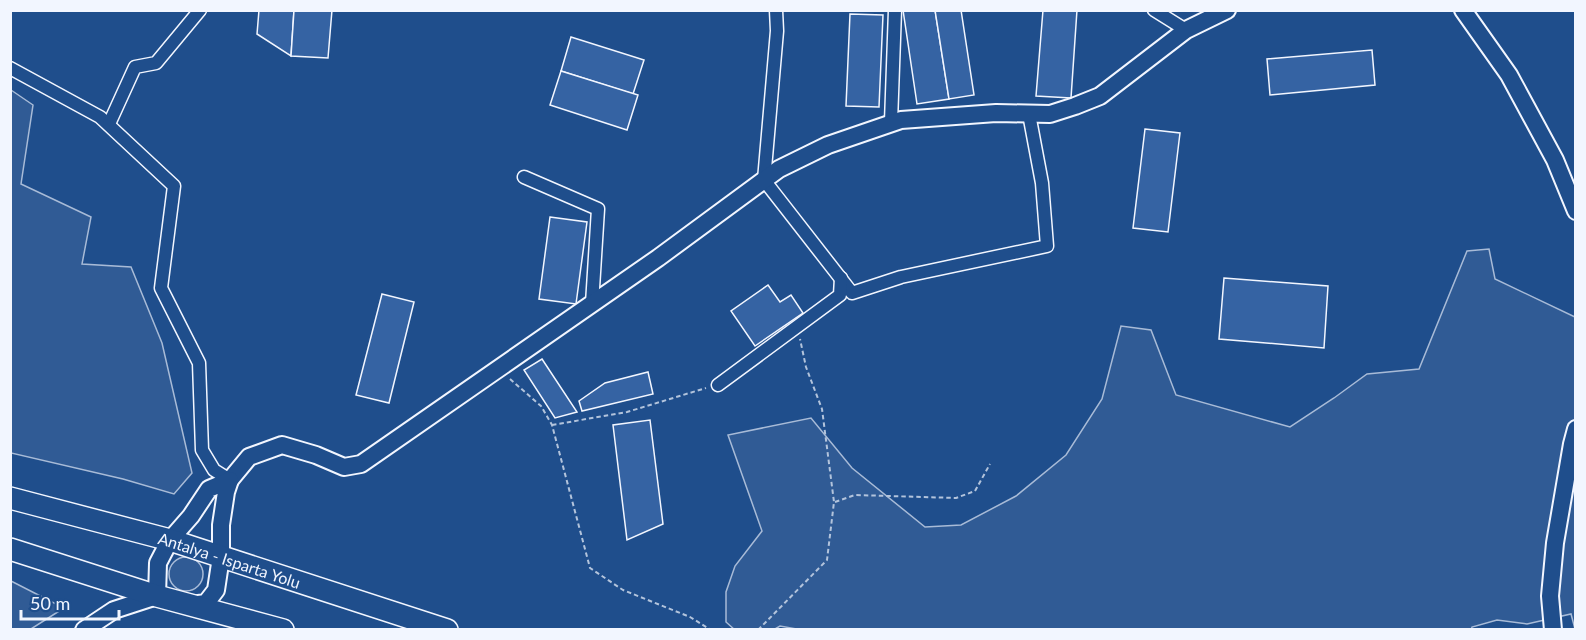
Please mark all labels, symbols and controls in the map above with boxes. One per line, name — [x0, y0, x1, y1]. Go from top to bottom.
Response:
street label: Antalya - Isparta Yolu — [156, 528, 303, 591]
scale bar — [21, 583, 118, 621]
text: 50 m — [30, 592, 70, 614]

